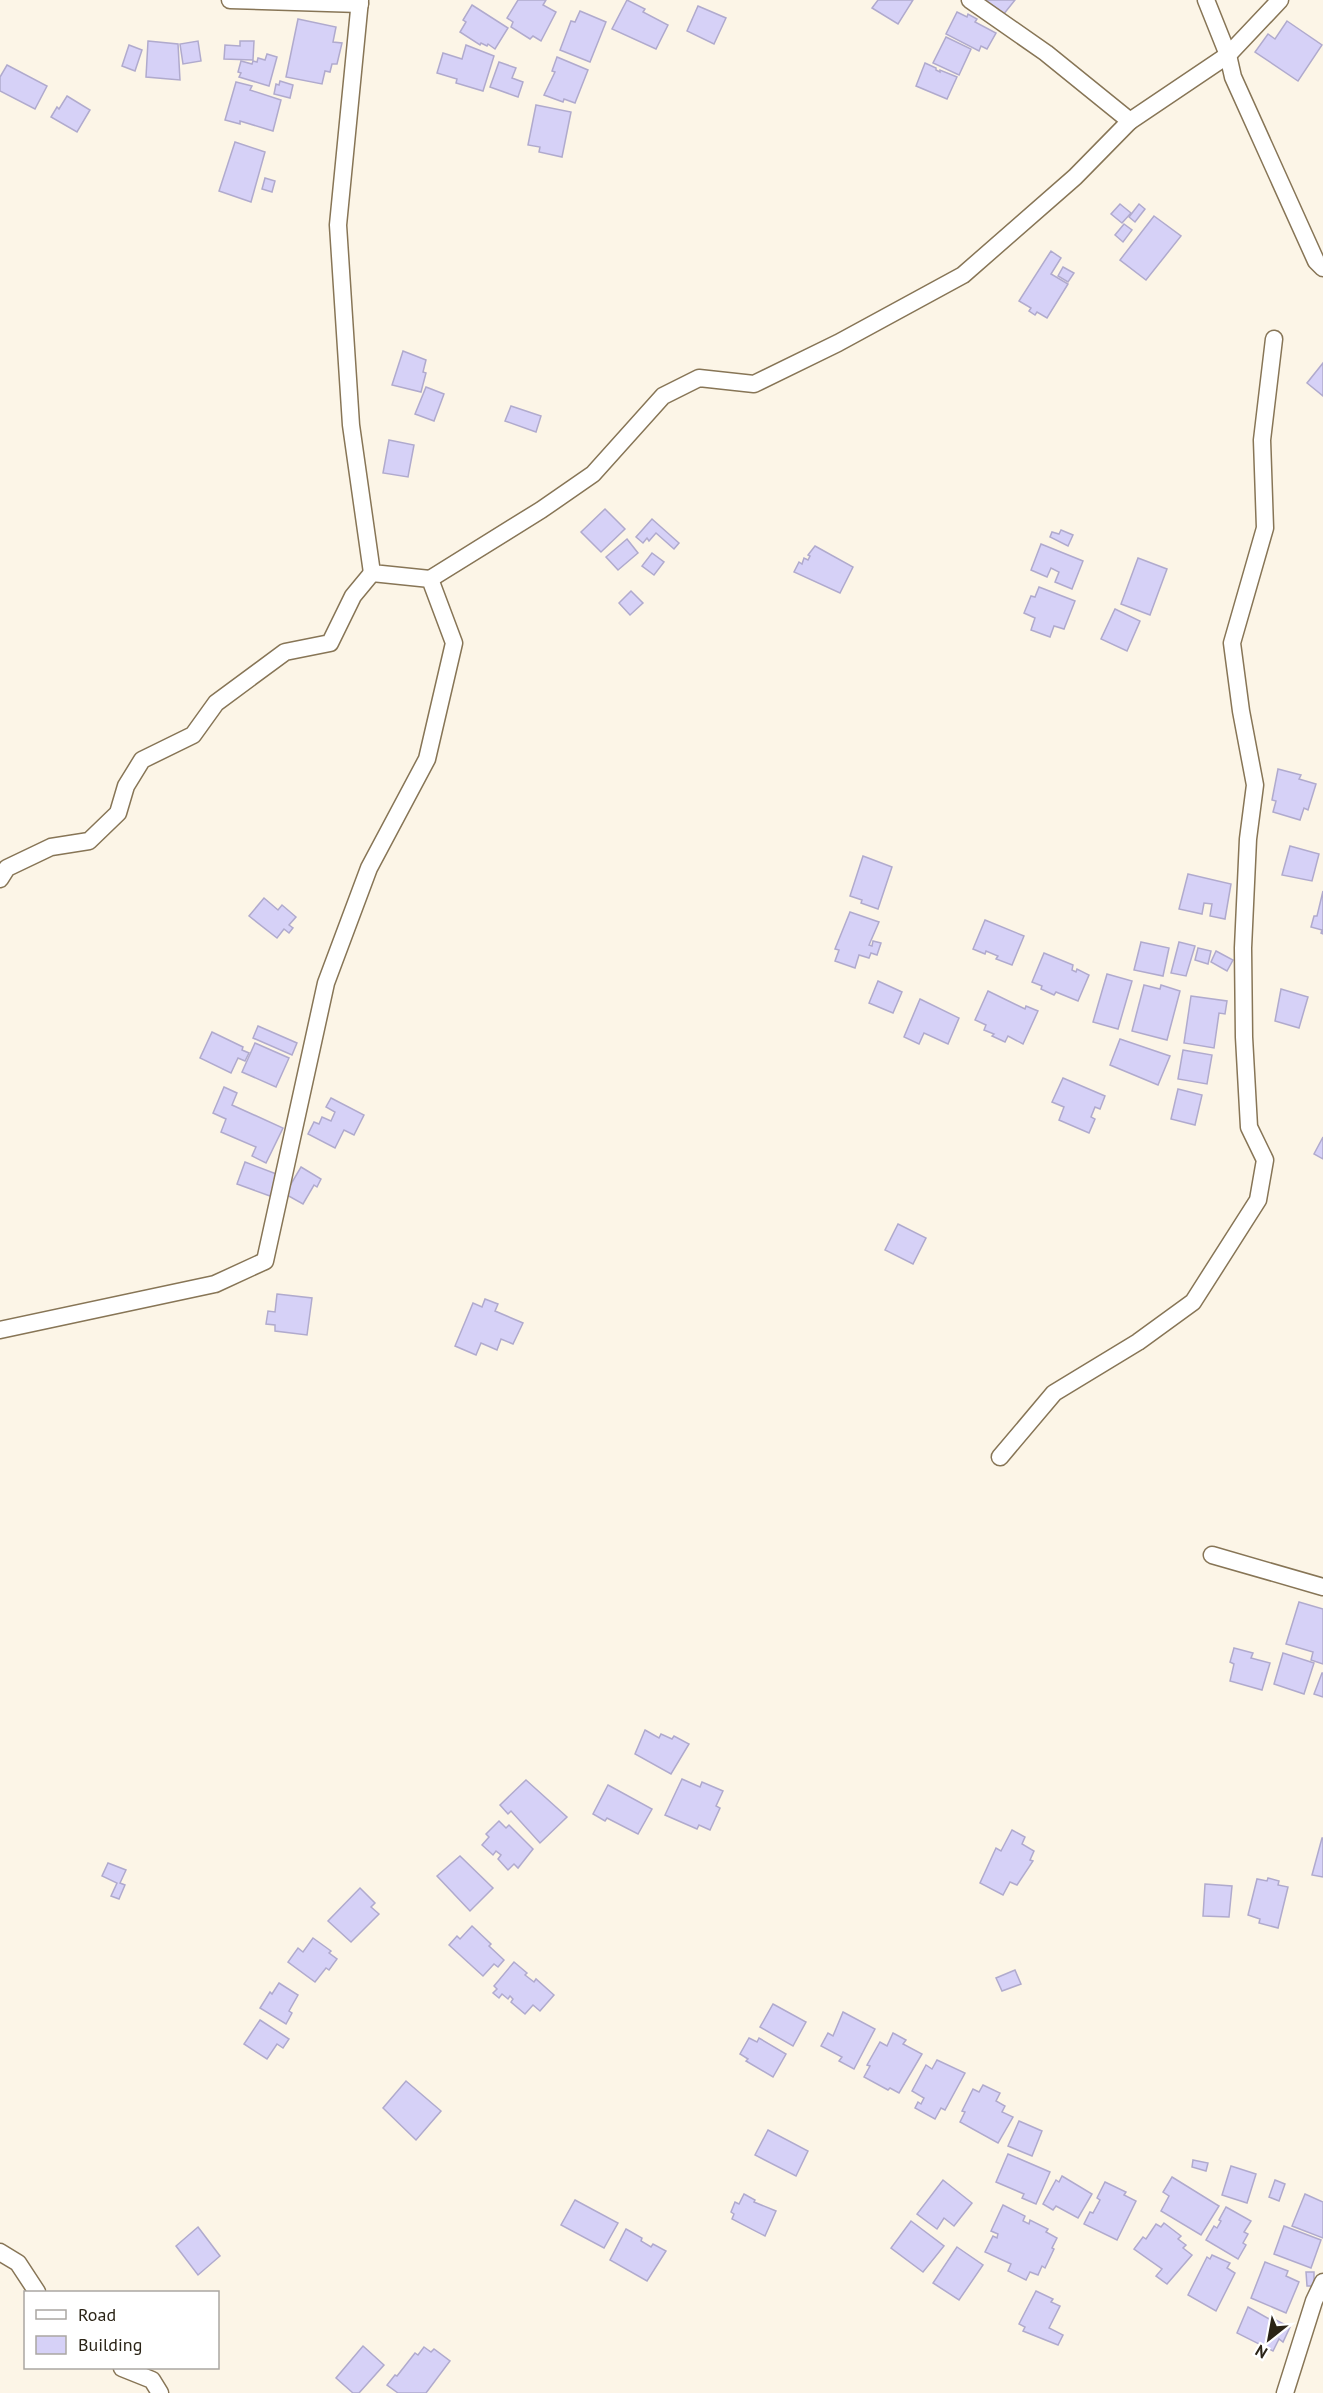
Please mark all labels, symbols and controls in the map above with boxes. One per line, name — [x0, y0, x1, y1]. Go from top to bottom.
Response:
legend — [24, 2291, 219, 2369]
text: Road — [78, 2303, 116, 2326]
north arrow — [1239, 2309, 1299, 2369]
text: Building — [78, 2333, 142, 2356]
text: N — [1252, 2341, 1271, 2363]

